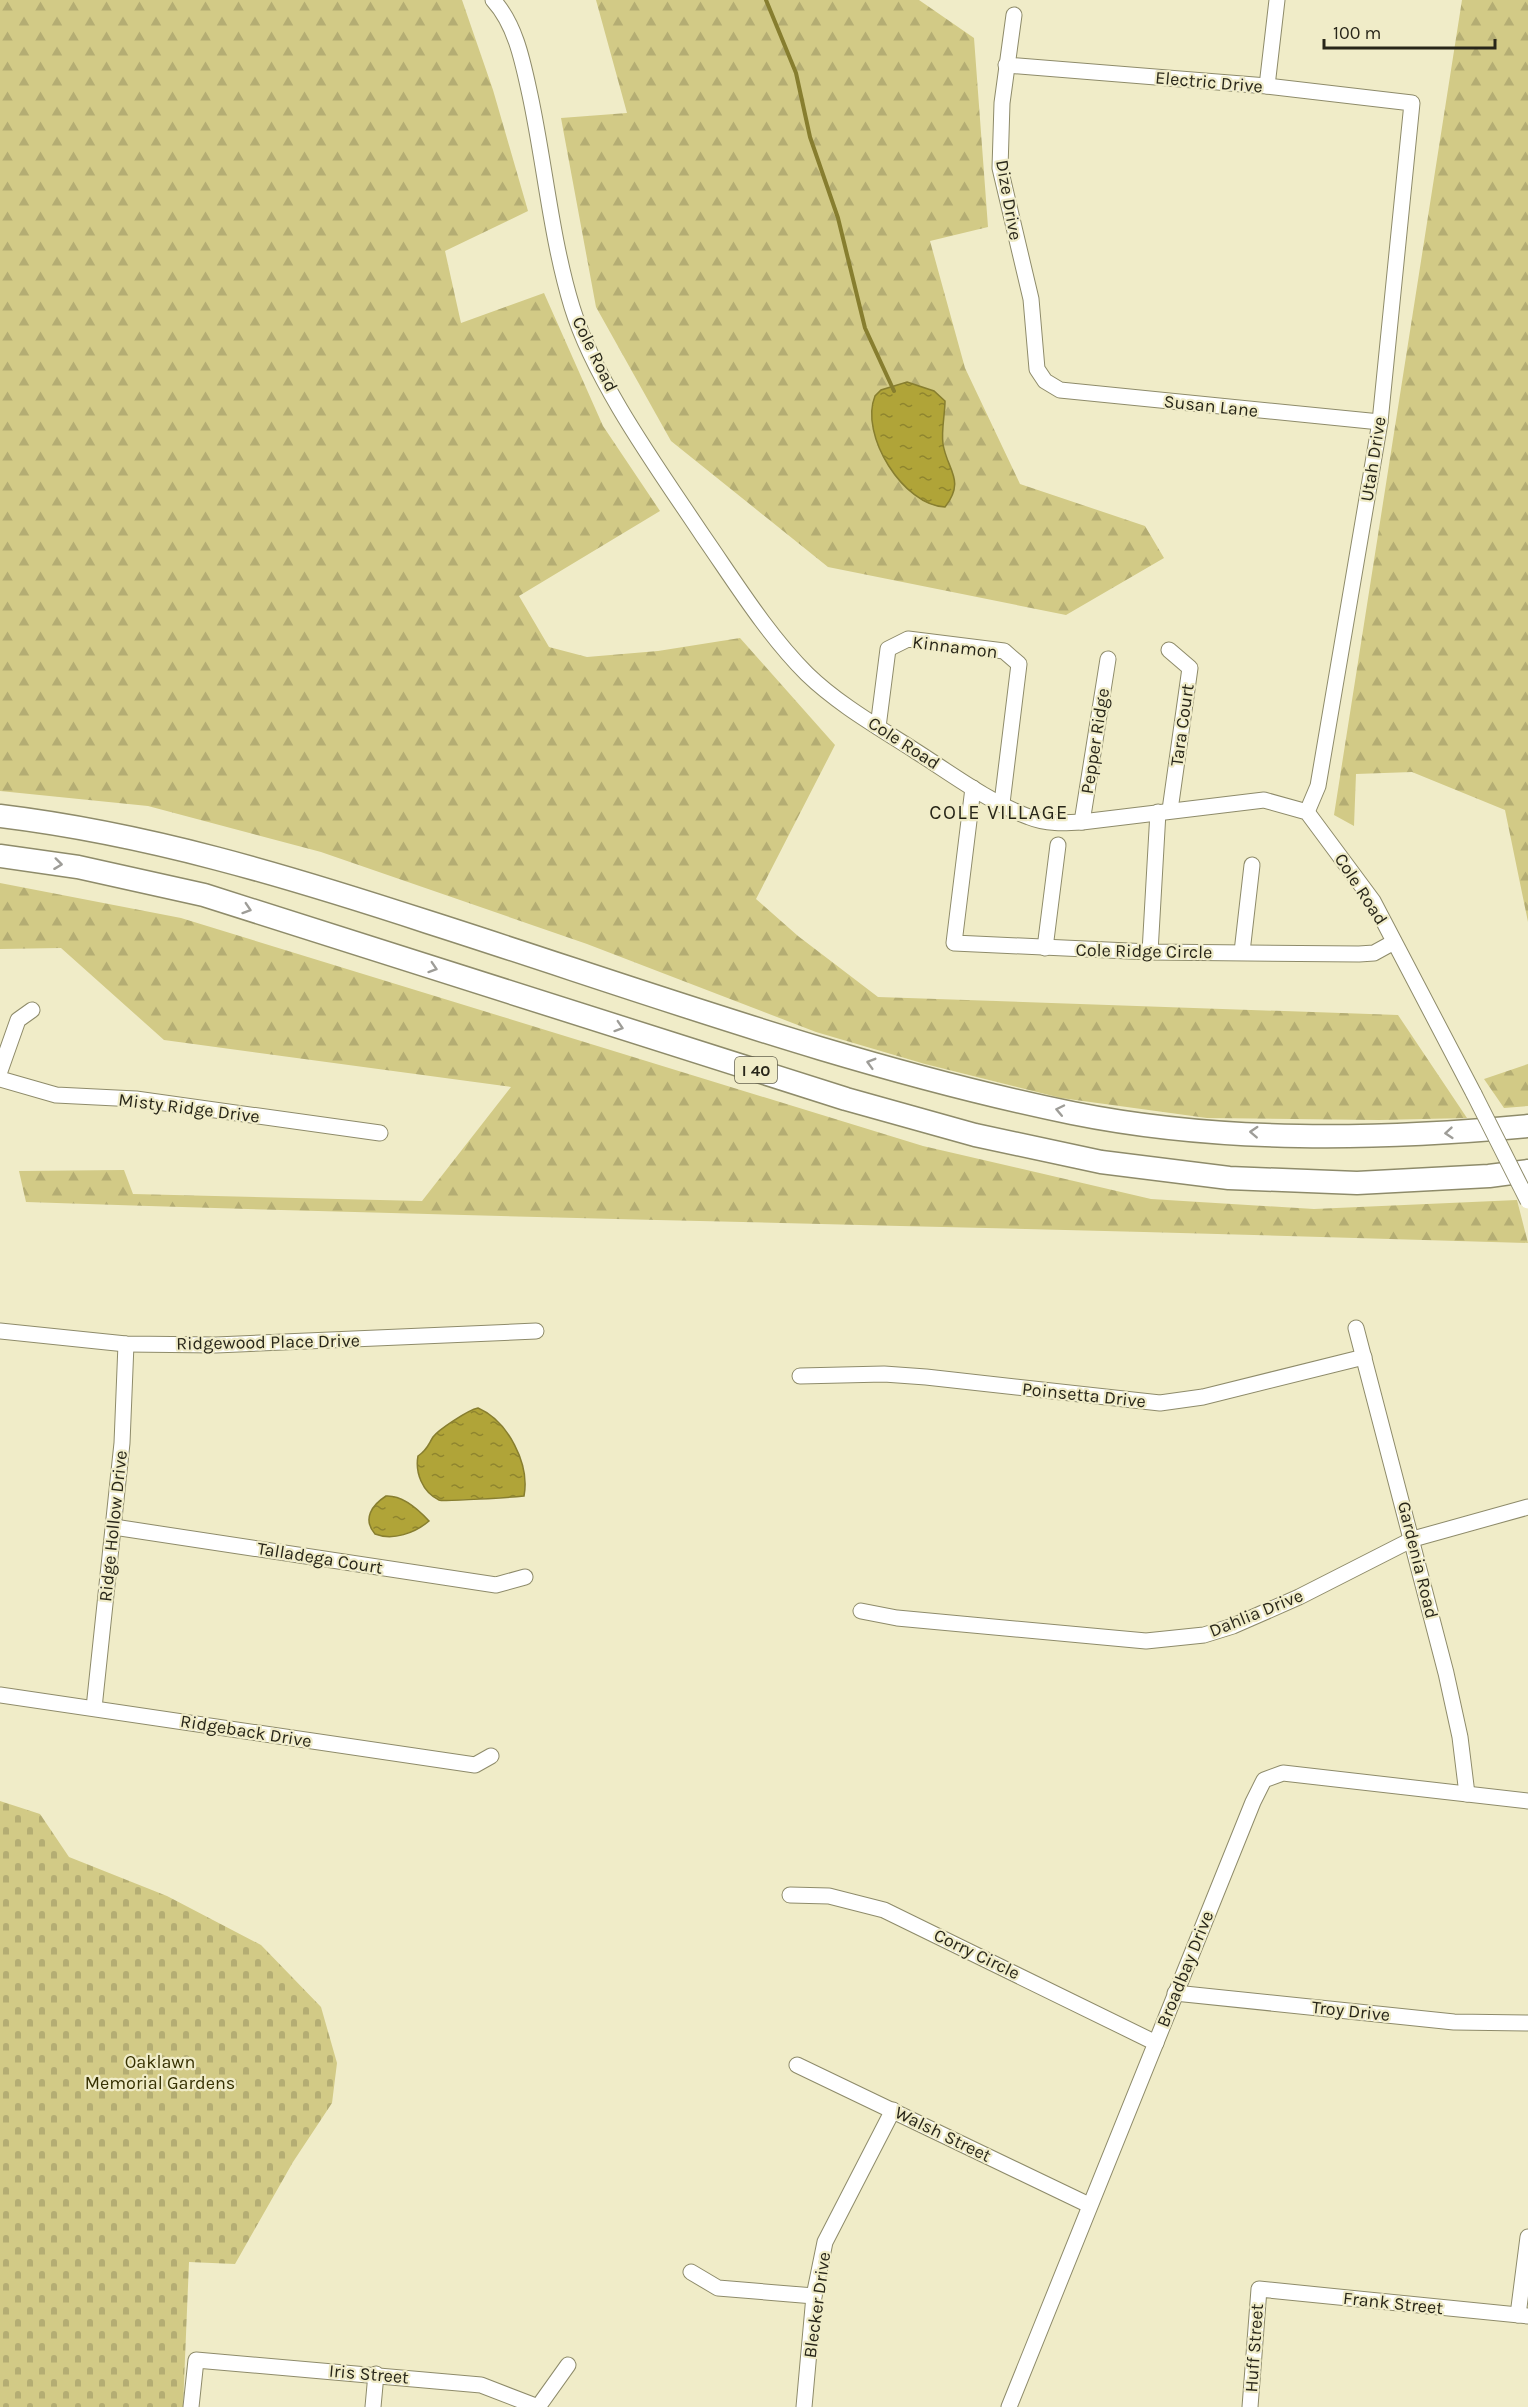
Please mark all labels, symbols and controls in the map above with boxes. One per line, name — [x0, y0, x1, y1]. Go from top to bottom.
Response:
scale bar — [1324, 12, 1495, 50]
text: 100 m — [1333, 22, 1381, 44]
street label: Electric Drive — [1154, 66, 1264, 98]
street label: Dize Drive — [991, 158, 1027, 242]
street label: Cole Road — [567, 313, 623, 395]
street label: Susan Lane — [1163, 390, 1259, 422]
street label: Utah Drive — [1355, 415, 1391, 503]
street label: Kinnamon — [911, 631, 999, 663]
street label: Tara Court — [1165, 682, 1199, 768]
street label: Pepper Ridge — [1076, 687, 1114, 795]
street label: Cole Road — [864, 712, 944, 774]
district label: COLE VILLAGE — [929, 801, 1069, 824]
street label: Cole Road — [1330, 849, 1392, 929]
one-way arrow — [53, 857, 63, 870]
one-way arrow — [241, 902, 252, 914]
street label: Cole Ridge Circle — [1075, 939, 1213, 963]
one-way arrow — [427, 961, 438, 973]
one-way arrow — [613, 1020, 624, 1032]
road number: I 40 — [735, 1057, 777, 1083]
one-way arrow — [867, 1057, 877, 1070]
street label: Misty Ridge Drive — [117, 1088, 261, 1128]
one-way arrow — [1056, 1104, 1066, 1117]
one-way arrow — [1249, 1126, 1258, 1139]
one-way arrow — [1444, 1127, 1453, 1140]
street label: Ridgewood Place Drive — [176, 1329, 360, 1355]
street label: Poinsetta Drive — [1021, 1378, 1147, 1412]
street label: Ridge Hollow Drive — [94, 1449, 132, 1603]
street label: Gardenia Road — [1393, 1499, 1443, 1621]
street label: Talladega Court — [256, 1537, 384, 1579]
street label: Dahlia Drive — [1206, 1584, 1306, 1642]
street label: Ridgeback Drive — [179, 1710, 313, 1752]
street label: Broadbay Drive — [1152, 1908, 1218, 2030]
street label: Corry Circle — [930, 1924, 1024, 1984]
street label: Troy Drive — [1311, 1996, 1391, 2026]
park label: Oaklawn Memorial Gardens — [85, 2051, 235, 2094]
street label: Walsh Street — [891, 2101, 995, 2167]
street label: Blecker Drive — [799, 2251, 835, 2359]
street label: Frank Street — [1342, 2287, 1444, 2319]
street label: Huff Street — [1240, 2303, 1268, 2393]
street label: Iris Street — [328, 2360, 410, 2388]

